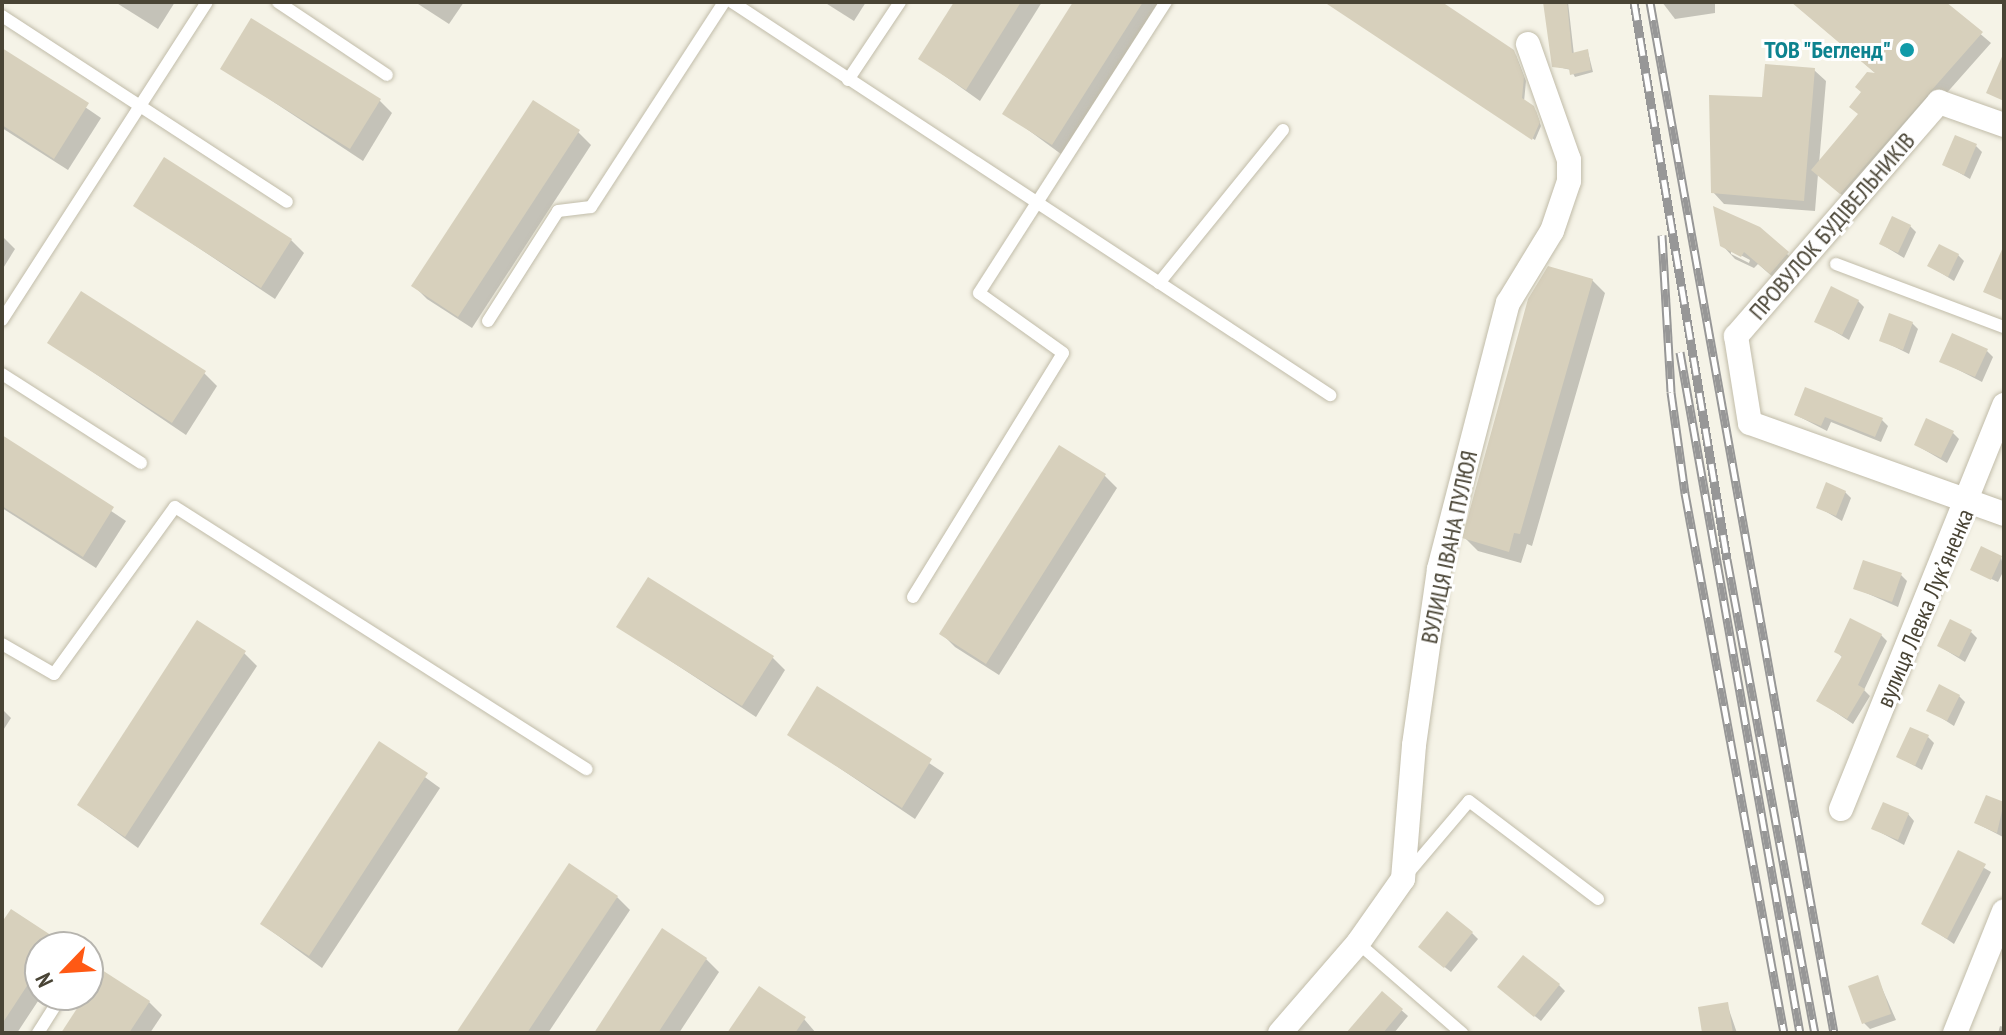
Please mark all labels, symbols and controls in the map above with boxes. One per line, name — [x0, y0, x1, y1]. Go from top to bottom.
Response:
place label: ТОВ "Бегленд" — [1762, 36, 1891, 64]
marker: ТОВ "Бегленд" — [1898, 41, 1916, 59]
street label: ПРОВУЛОК БУДІВЕЛЬНИКІВ — [1743, 126, 1921, 326]
street label: ВУЛИЦЯ ІВАНА ПУЛЮЯ — [1414, 447, 1484, 647]
street label: вулиця Левка Лукʼяненка — [1870, 505, 1980, 711]
north arrow — [24, 931, 104, 1011]
text: N — [29, 969, 59, 992]

